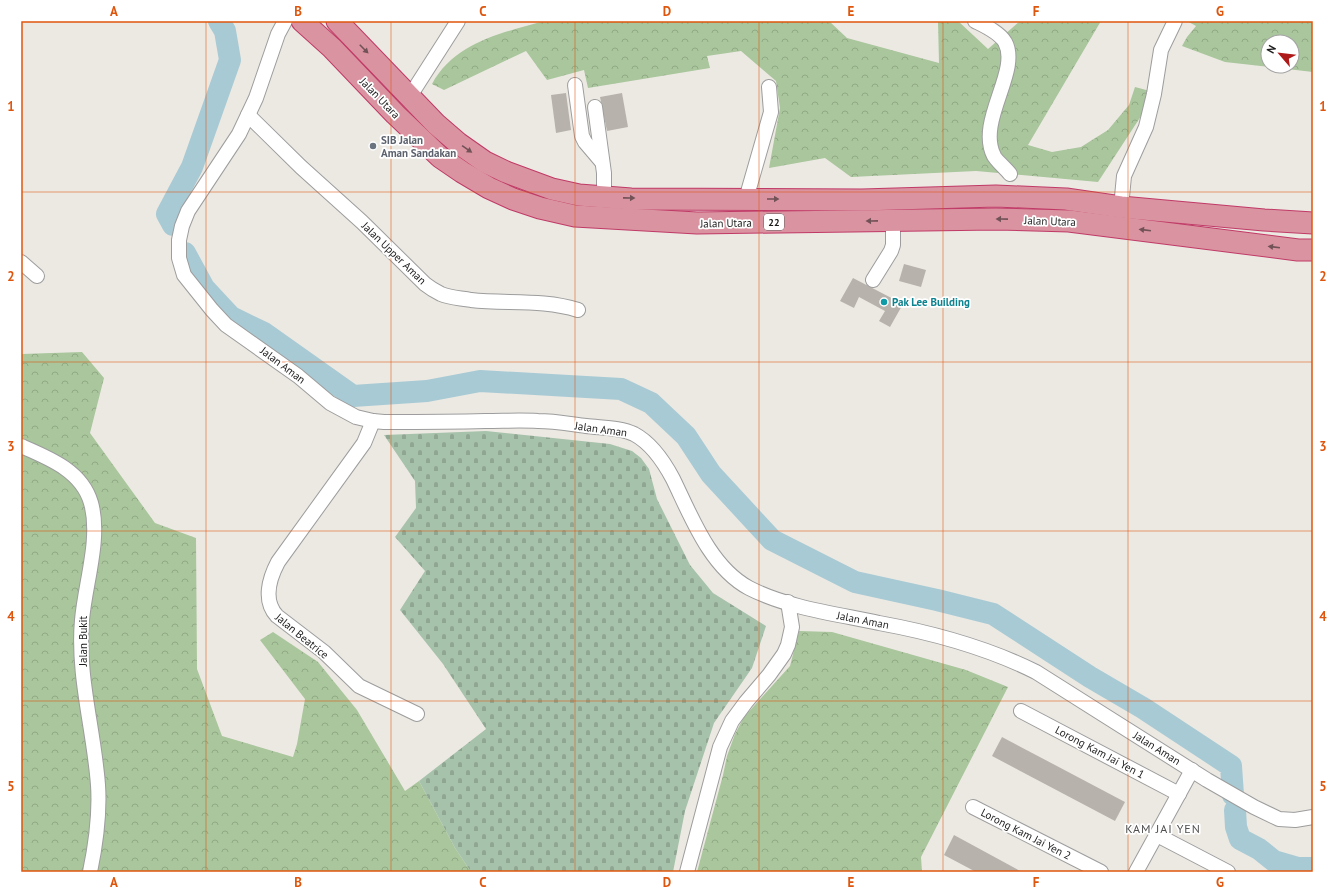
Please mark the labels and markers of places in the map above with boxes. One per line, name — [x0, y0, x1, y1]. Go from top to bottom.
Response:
place label: SIB Jalan Aman Sandakan — [381, 133, 456, 160]
marker: SIB Jalan Aman Sandakan — [368, 141, 378, 151]
place label: Pak Lee Building — [892, 295, 970, 309]
marker: Pak Lee Building — [879, 297, 889, 307]

